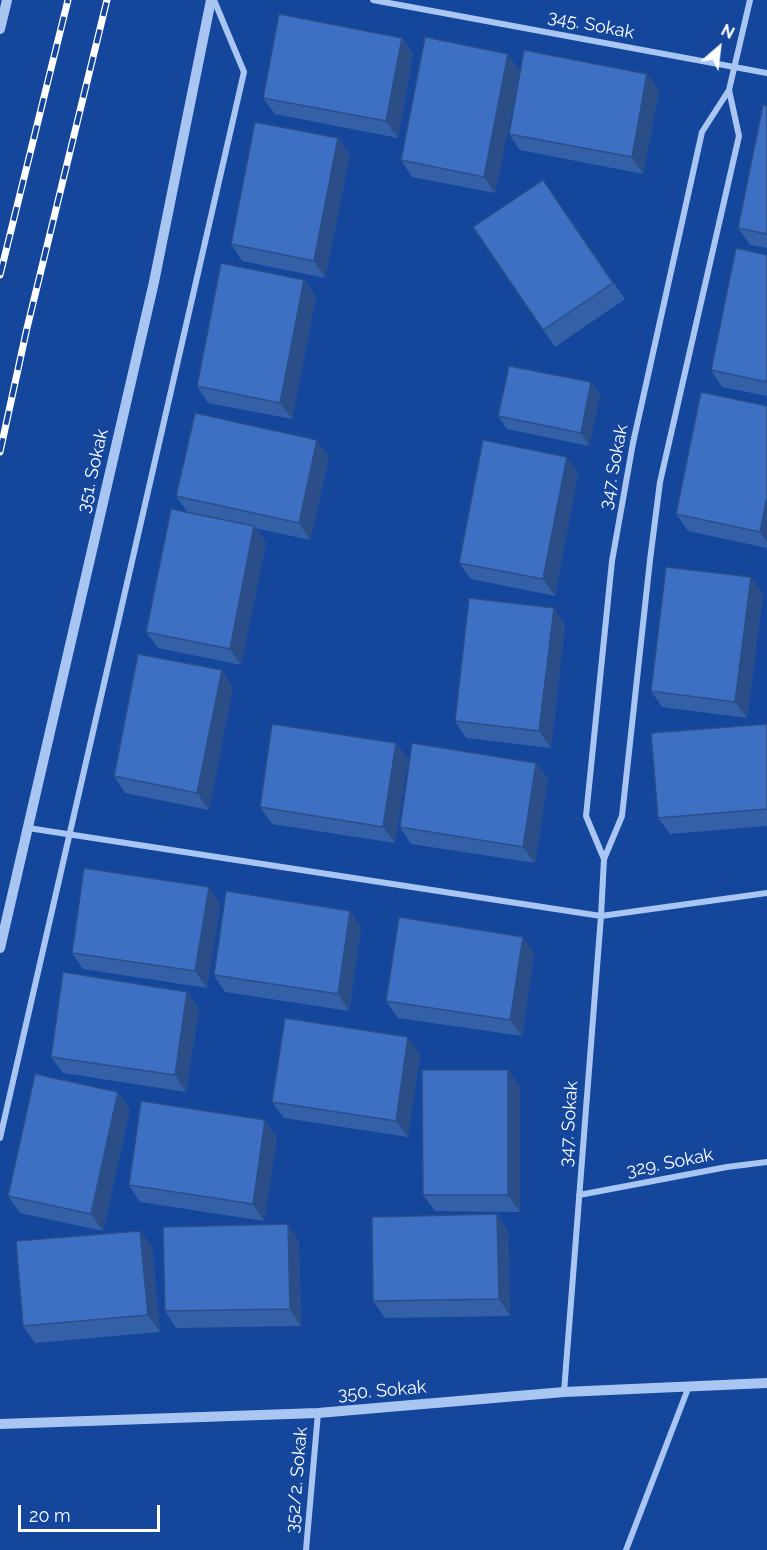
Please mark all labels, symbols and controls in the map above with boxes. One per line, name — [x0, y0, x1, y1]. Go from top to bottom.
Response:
street label: 345. Sokak — [546, 6, 636, 44]
north arrow — [689, 18, 749, 78]
text: N — [718, 20, 738, 43]
street label: 347. Sokak — [595, 423, 633, 511]
street label: 351. Sokak — [73, 427, 113, 515]
street label: 347. Sokak — [555, 1080, 583, 1168]
street label: 329. Sokak — [625, 1144, 715, 1182]
street label: 350. Sokak — [337, 1376, 427, 1406]
street label: 352/2. Sokak — [282, 1426, 312, 1534]
scale bar — [21, 1493, 164, 1531]
text: 20 m — [29, 1505, 71, 1526]

